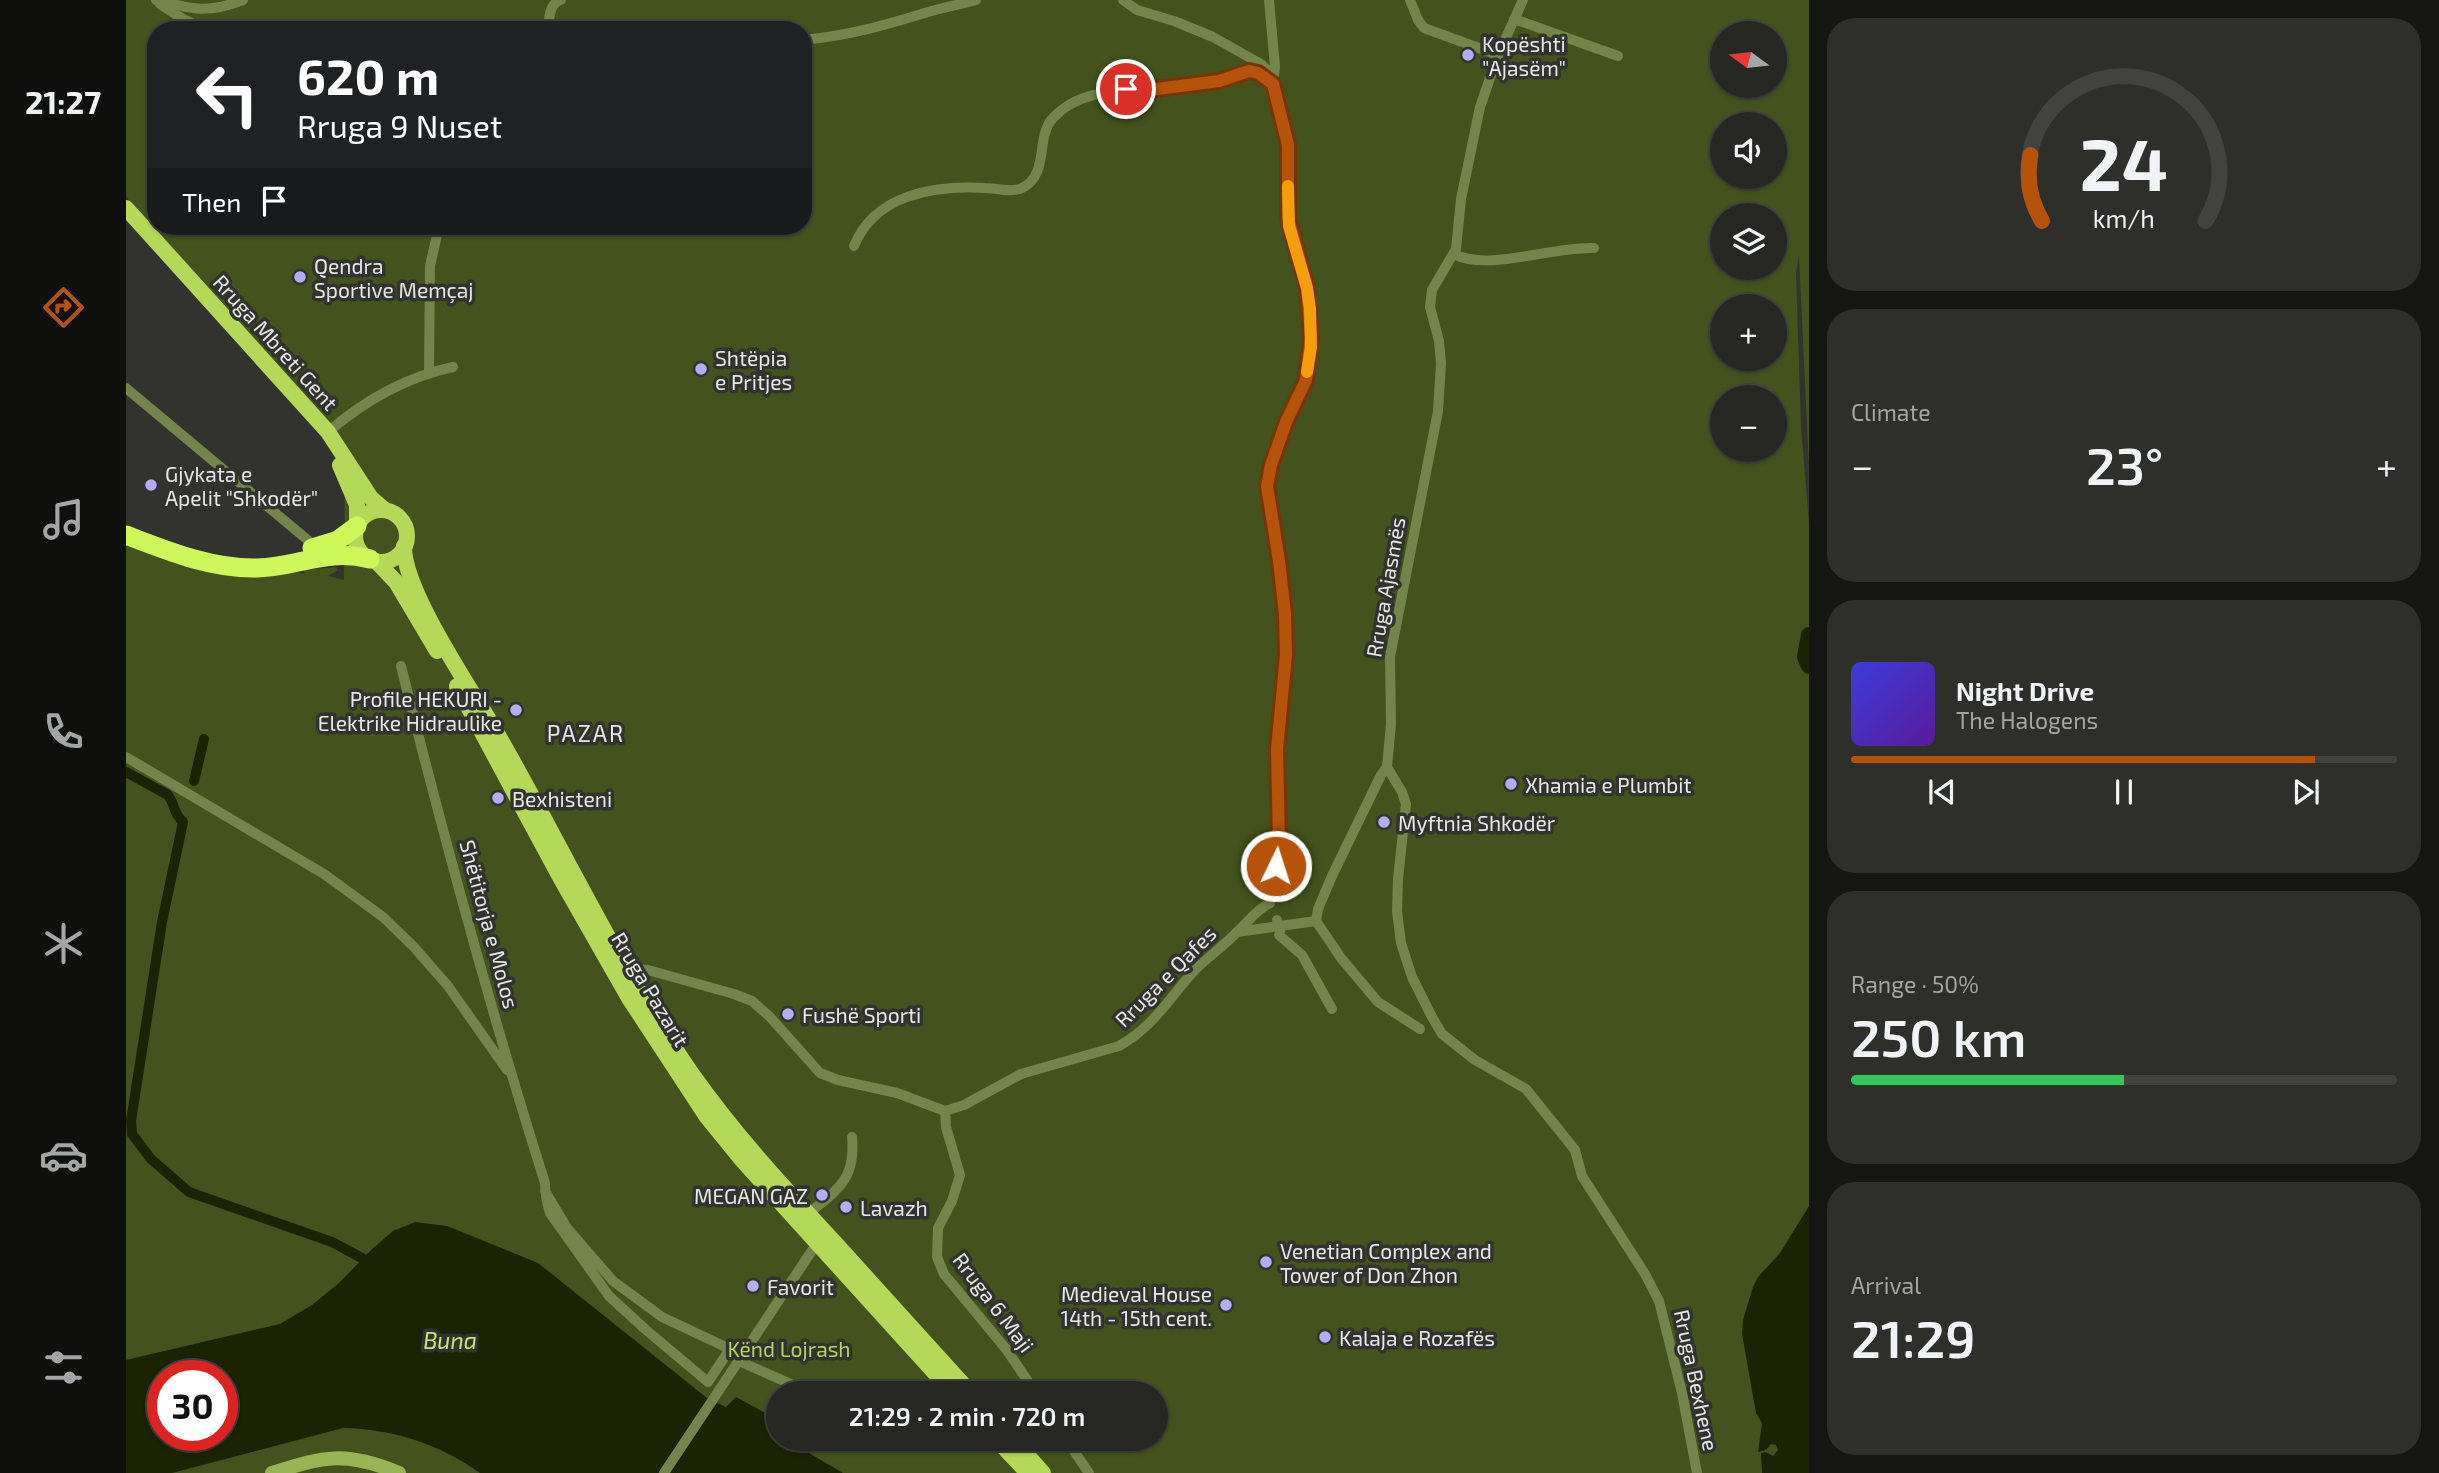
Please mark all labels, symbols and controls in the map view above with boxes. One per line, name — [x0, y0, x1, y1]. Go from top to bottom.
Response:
north arrow — [1710, 21, 1787, 98]
map controls — [1710, 21, 1787, 462]
place label: Kopështi "Ajasëm" — [1482, 31, 1566, 81]
text: 620 m — [297, 46, 439, 105]
marker: Kopështi "Ajasëm" — [1460, 47, 1476, 63]
icon: left — [182, 49, 273, 140]
pin — [1096, 59, 1156, 119]
icon: arrive — [1107, 70, 1145, 108]
text: 21:27 — [25, 82, 101, 120]
text: Rruga 9 Nuset — [297, 106, 502, 144]
button: sound — [1710, 112, 1787, 189]
text: 24 — [2080, 118, 2168, 206]
icon: arrive — [255, 182, 293, 220]
text: Then — [182, 186, 241, 217]
text: km/h — [2093, 202, 2155, 232]
button: layers — [1710, 203, 1787, 280]
place label: Qendra Sportive Memçaj — [314, 253, 474, 304]
street label: Rruga Mbreti Gent — [209, 269, 343, 415]
marker: Qendra Sportive Memçaj — [292, 269, 308, 285]
icon: directions — [39, 283, 88, 332]
button: + — [1710, 294, 1787, 371]
place label: Shtëpia e Pritjes — [715, 345, 792, 395]
marker: Shtëpia e Pritjes — [693, 361, 709, 377]
button: − — [1710, 385, 1787, 462]
text: Climate — [1851, 398, 1931, 426]
text: 23° — [2086, 433, 2163, 495]
text: − — [1851, 442, 1873, 488]
text: + — [2376, 442, 2397, 488]
place label: Gjykata e Apelit "Shkodër" — [165, 461, 318, 510]
marker: Gjykata e Apelit "Shkodër" — [143, 477, 159, 493]
icon: music — [39, 495, 88, 544]
street label: Rruga Ajasmës — [1360, 515, 1411, 659]
text: Night Drive — [1956, 675, 2094, 706]
place label: Profile HEKURI - Elektrike Hidraulike — [318, 686, 502, 735]
marker: Profile HEKURI - Elektrike Hidraulike — [508, 702, 524, 718]
text: The Halogens — [1956, 706, 2098, 734]
icon: phone — [39, 707, 88, 756]
district label: PAZAR — [547, 719, 625, 747]
place label: Xhamia e Plumbit — [1525, 772, 1692, 797]
icon: previous — [1923, 773, 1961, 811]
icon: pause — [2105, 773, 2143, 811]
icon: next — [2287, 773, 2325, 811]
marker: Xhamia e Plumbit — [1503, 776, 1519, 792]
place label: Bexhisteni — [512, 786, 612, 811]
marker: Bexhisteni — [490, 790, 506, 806]
place label: Myftnia Shkodër — [1398, 810, 1556, 835]
marker: Myftnia Shkodër — [1376, 814, 1392, 830]
position arrow — [1239, 829, 1313, 903]
street label: Shëtitorja e Molos — [455, 837, 525, 1011]
icon: climate — [39, 919, 88, 968]
street label: Rruga e Qafes — [1109, 920, 1221, 1032]
street label: Rruga Pazarit — [607, 927, 695, 1051]
text: Range · 50% — [1851, 970, 1979, 998]
place label: Fushë Sporti — [802, 1002, 921, 1027]
text: 250 km — [1851, 1005, 2026, 1067]
marker: Fushë Sporti — [780, 1006, 796, 1022]
icon: car — [39, 1131, 88, 1180]
place label: MEGAN GAZ — [694, 1183, 808, 1208]
marker: MEGAN GAZ — [814, 1187, 830, 1203]
place label: Lavazh — [860, 1195, 928, 1220]
marker: Lavazh — [838, 1199, 854, 1215]
place label: Venetian Complex and Tower of Don Zhon — [1280, 1238, 1492, 1287]
street label: Rruga 6 Maji — [948, 1247, 1040, 1357]
marker: Venetian Complex and Tower of Don Zhon — [1258, 1254, 1274, 1270]
text: Arrival — [1851, 1271, 1921, 1299]
place label: Favorit — [767, 1274, 834, 1299]
marker: Favorit — [745, 1278, 761, 1294]
place label: Medieval House 14th - 15th cent. — [1061, 1281, 1212, 1330]
marker: Medieval House 14th - 15th cent. — [1218, 1297, 1234, 1313]
text: 21:29 — [1851, 1306, 1976, 1368]
street label: Rruga Bexhene — [1670, 1307, 1724, 1453]
place label: Kalaja e Rozafës — [1339, 1325, 1495, 1351]
water label: Buna — [423, 1326, 477, 1354]
marker: Kalaja e Rozafës — [1317, 1329, 1333, 1345]
park label: Kënd Lojrash — [727, 1336, 851, 1362]
icon: filters — [39, 1343, 88, 1392]
speed limit sign: 30 — [147, 1360, 238, 1451]
text: 21:29 · 2 min · 720 m — [849, 1400, 1085, 1431]

